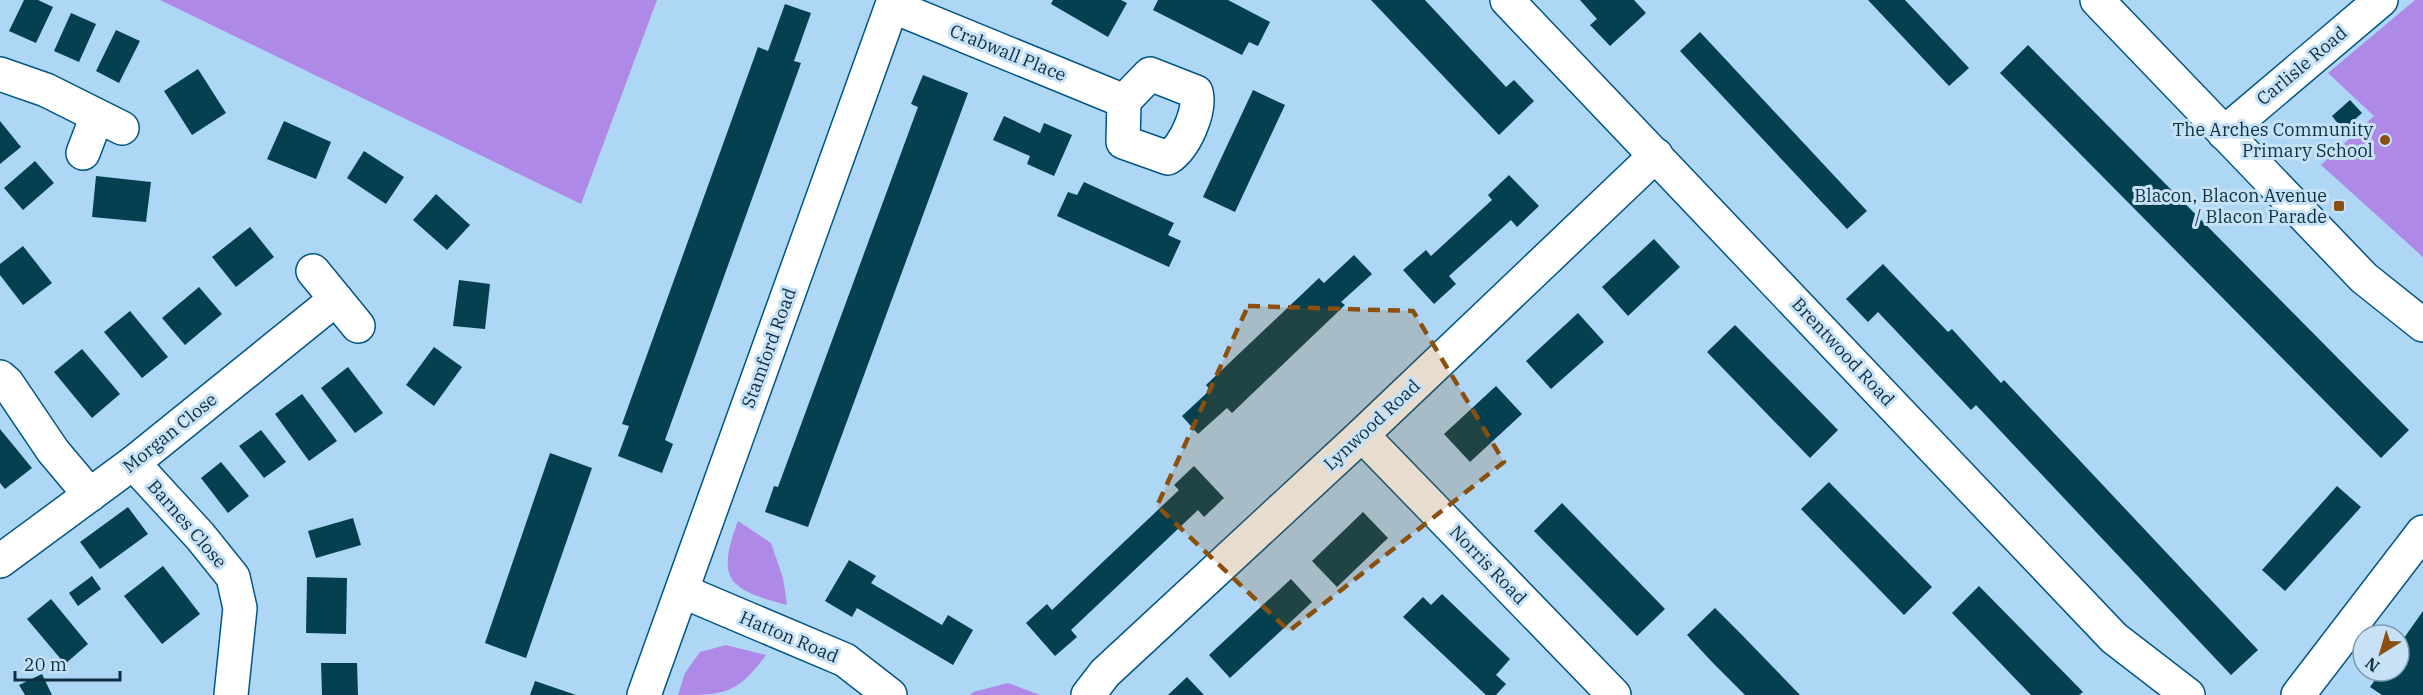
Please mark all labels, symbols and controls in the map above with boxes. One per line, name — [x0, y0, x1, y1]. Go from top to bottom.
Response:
street label: Crabwall Place — [947, 19, 1070, 86]
street label: Carlisle Road — [2252, 21, 2352, 110]
place label: The Arches Community Primary School — [2173, 118, 2373, 162]
marker: The Arches Community Primary School — [2378, 133, 2392, 147]
place label: Blacon, Blacon Avenue / Blacon Parade — [2134, 184, 2327, 228]
marker: Blacon, Blacon Avenue / Blacon Parade — [2332, 199, 2346, 213]
street label: Stamford Road — [736, 285, 801, 411]
street label: Brentwood Road — [1787, 293, 1900, 411]
street label: Lynwood Road — [1319, 374, 1425, 475]
street label: Morgan Close — [118, 388, 222, 478]
street label: Barnes Close — [143, 475, 232, 573]
street label: Norris Road — [1445, 520, 1532, 609]
street label: Hatton Road — [736, 605, 842, 668]
north arrow — [2351, 623, 2411, 683]
scale bar — [15, 644, 120, 682]
text: 20 m — [24, 653, 67, 676]
text: N — [2361, 653, 2383, 677]

